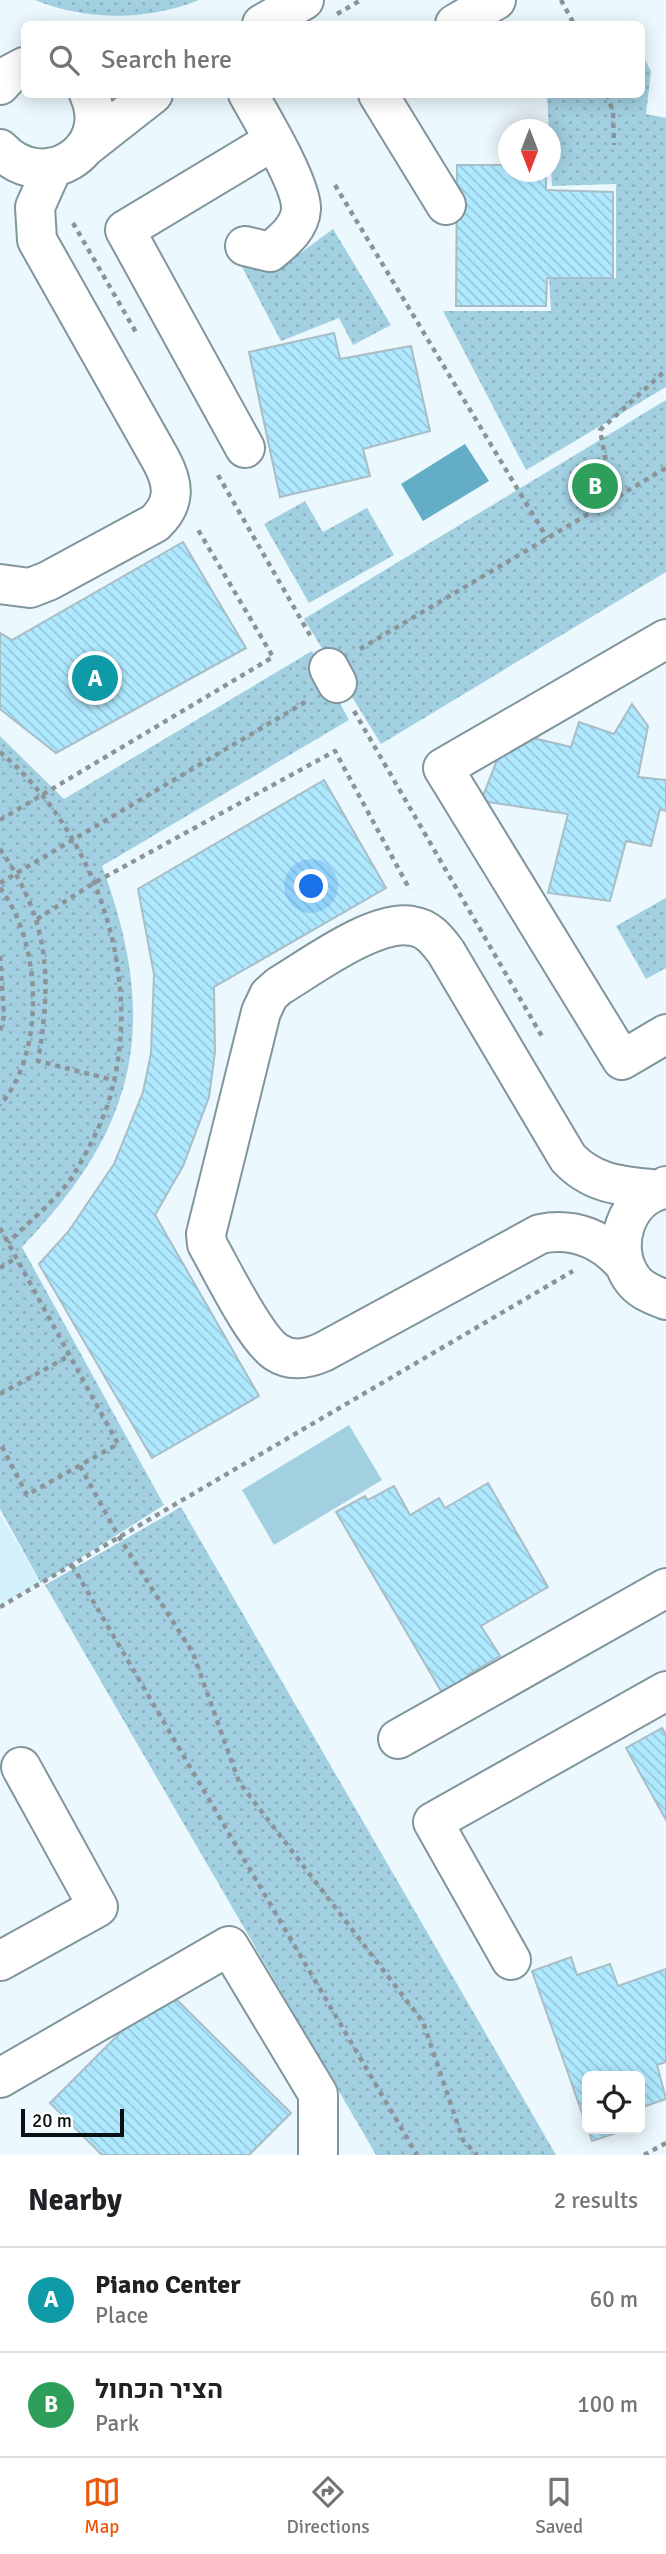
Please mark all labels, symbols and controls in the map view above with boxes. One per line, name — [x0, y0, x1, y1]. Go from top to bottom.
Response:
search box — [21, 21, 645, 98]
icon: search — [45, 41, 83, 79]
text: Search here — [101, 44, 232, 76]
north arrow — [498, 119, 561, 182]
pin: B — [572, 460, 618, 512]
pin: A — [72, 652, 118, 704]
your location — [294, 869, 328, 903]
map controls — [582, 2071, 645, 2134]
button: locate — [582, 2071, 645, 2134]
scale bar — [21, 2106, 124, 2138]
text: 20 m — [32, 2109, 72, 2133]
text: Nearby — [28, 2182, 122, 2219]
text: 2 results — [554, 2186, 638, 2215]
text: Piano Center — [95, 2269, 241, 2301]
text: A — [44, 2285, 58, 2314]
text: 60 m — [590, 2285, 638, 2314]
text: Place — [95, 2301, 149, 2330]
text: הציר הכחול — [95, 2374, 223, 2406]
text: B — [44, 2390, 58, 2419]
text: 100 m — [577, 2390, 638, 2419]
text: Park — [95, 2409, 139, 2438]
tab: Map — [83, 2473, 121, 2539]
tab: Directions — [287, 2473, 370, 2539]
tab: Saved — [535, 2473, 583, 2539]

